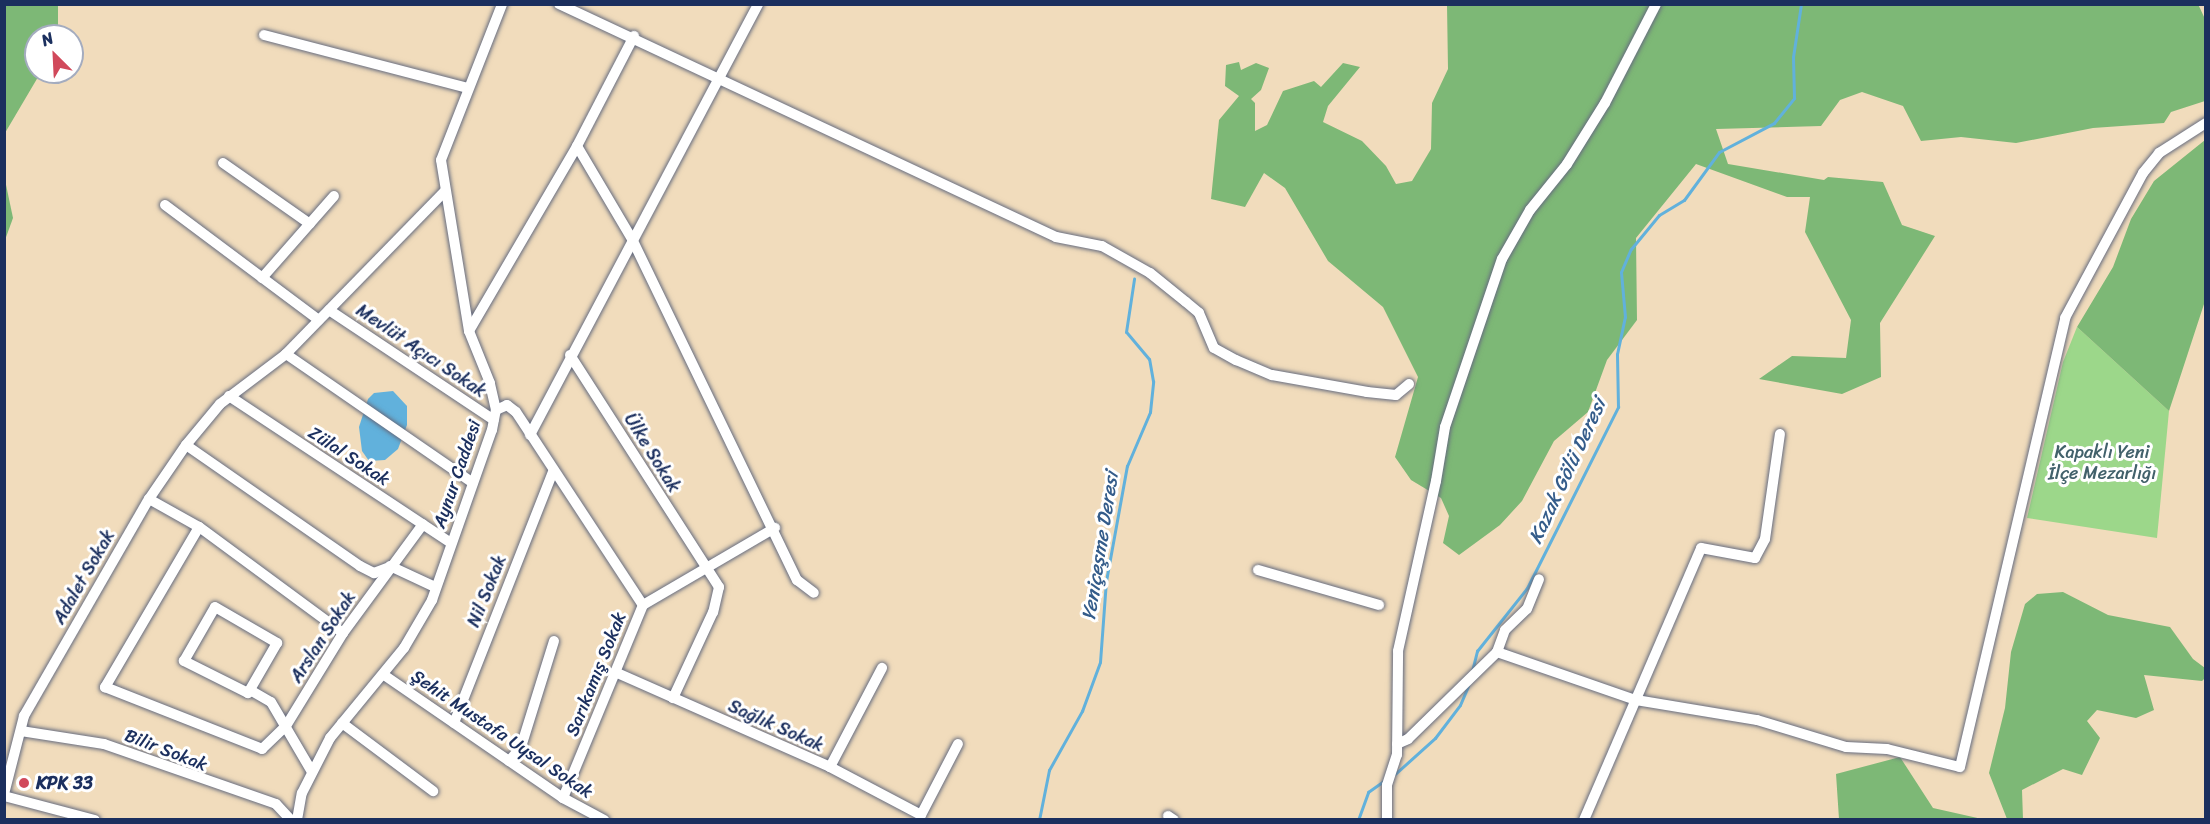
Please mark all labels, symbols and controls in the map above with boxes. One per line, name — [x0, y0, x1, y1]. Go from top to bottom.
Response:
text: N — [36, 23, 58, 54]
north arrow — [24, 24, 84, 84]
street label: Mevlüt Açıcı Sokak — [352, 300, 490, 402]
water label: Kazak Gölü Deresi — [1523, 395, 1611, 547]
street label: Ülke Sokak — [619, 409, 685, 497]
street label: Aynur Caddesi — [428, 417, 486, 531]
street label: Zülal Sokak — [304, 422, 394, 490]
park label: Kapaklı Yeni İlçe Mezarlığı — [2048, 442, 2156, 484]
water label: Yeniçeşme Deresi — [1076, 470, 1124, 622]
street label: Adalet Sokak — [48, 526, 120, 628]
street label: Nil Sokak — [463, 552, 511, 630]
street label: Arslan Sokak — [285, 587, 361, 687]
street label: Sarıkamış Sokak — [561, 609, 631, 739]
street label: Şehit Mustafa Uysal Sokak — [407, 665, 597, 803]
street label: Sağlık Sokak — [725, 695, 827, 757]
street label: Bilir Sokak — [121, 724, 211, 776]
place label: KPK 33 — [36, 772, 93, 794]
marker: KPK 33 — [17, 776, 31, 790]

